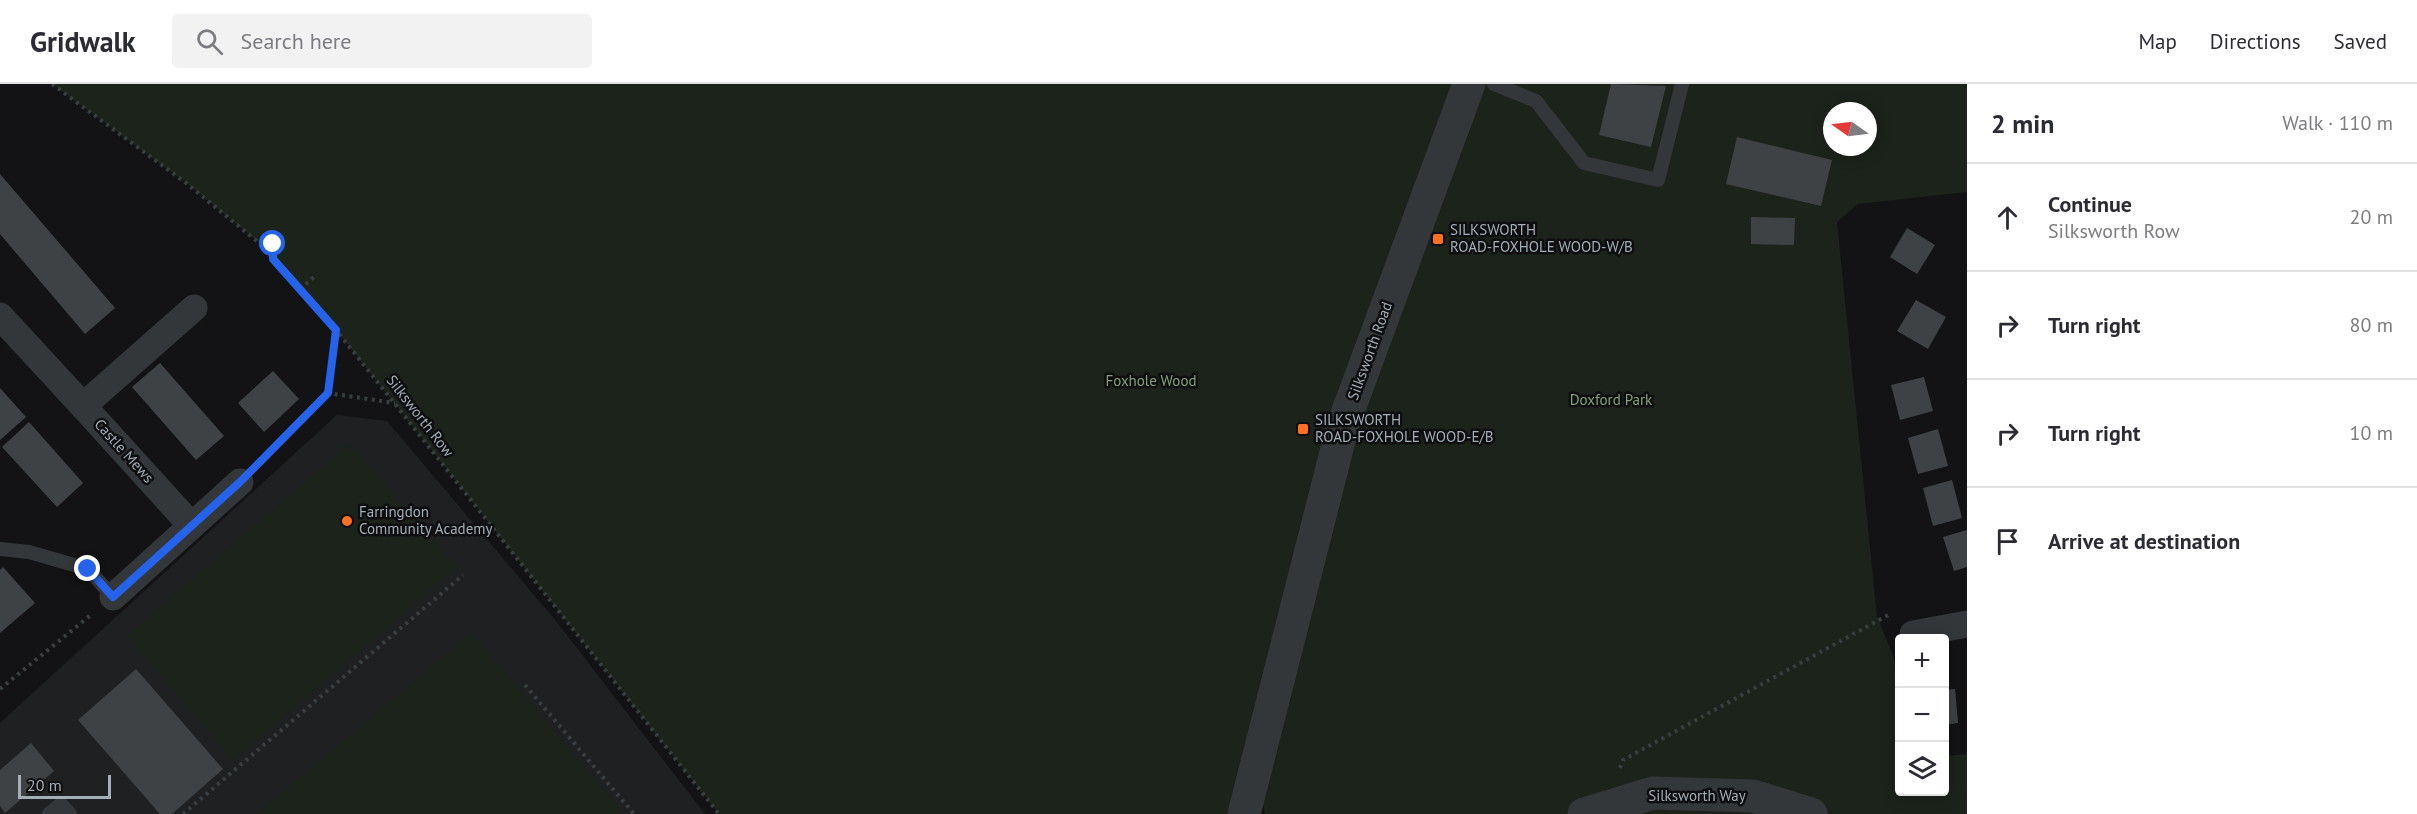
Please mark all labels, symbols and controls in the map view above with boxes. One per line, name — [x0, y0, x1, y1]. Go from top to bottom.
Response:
search box — [172, 14, 592, 68]
text: Gridwalk — [30, 23, 136, 60]
icon: search — [193, 25, 226, 58]
text: Search here — [241, 27, 352, 55]
text: Map — [2138, 28, 2177, 55]
text: Directions — [2210, 28, 2301, 55]
text: Saved — [2334, 28, 2387, 55]
north arrow — [1823, 102, 1877, 156]
text: 2 min — [1991, 107, 2054, 140]
text: Walk · 110 m — [2282, 110, 2393, 136]
text: Continue — [2048, 190, 2132, 218]
icon: ahead — [1991, 201, 2024, 234]
text: 20 m — [2350, 204, 2393, 230]
text: Silksworth Row — [2048, 218, 2180, 244]
place label: SILKSWORTH ROAD-FOXHOLE WOOD-W/B — [1450, 220, 1633, 256]
route start — [259, 230, 285, 256]
marker: SILKSWORTH ROAD-FOXHOLE WOOD-W/B — [1431, 232, 1445, 246]
street label: Silksworth Road — [1343, 299, 1396, 403]
icon: right — [1991, 309, 2024, 342]
text: Turn right — [2048, 311, 2140, 339]
text: 80 m — [2350, 312, 2393, 338]
street label: Silksworth Row — [383, 371, 458, 460]
park label: Foxhole Wood — [1105, 371, 1197, 390]
park label: Doxford Park — [1570, 390, 1653, 409]
place label: SILKSWORTH ROAD-FOXHOLE WOOD-E/B — [1315, 410, 1494, 446]
street label: Castle Mews — [91, 415, 158, 487]
icon: right — [1991, 417, 2024, 450]
text: Turn right — [2048, 419, 2140, 447]
text: 10 m — [2350, 420, 2393, 446]
marker: SILKSWORTH ROAD-FOXHOLE WOOD-E/B — [1296, 422, 1310, 436]
place label: Farringdon Community Academy — [359, 502, 492, 538]
marker: Farringdon Community Academy — [340, 514, 354, 528]
icon: arrive — [1991, 525, 2024, 558]
text: Arrive at destination — [2048, 527, 2240, 555]
route end — [74, 555, 100, 581]
map controls — [1895, 634, 1949, 796]
button: + — [1895, 634, 1949, 688]
button: − — [1895, 688, 1949, 742]
button: layers — [1895, 742, 1949, 796]
scale bar — [18, 772, 111, 800]
text: 20 m — [27, 775, 62, 795]
street label: Silksworth Way — [1648, 786, 1746, 805]

